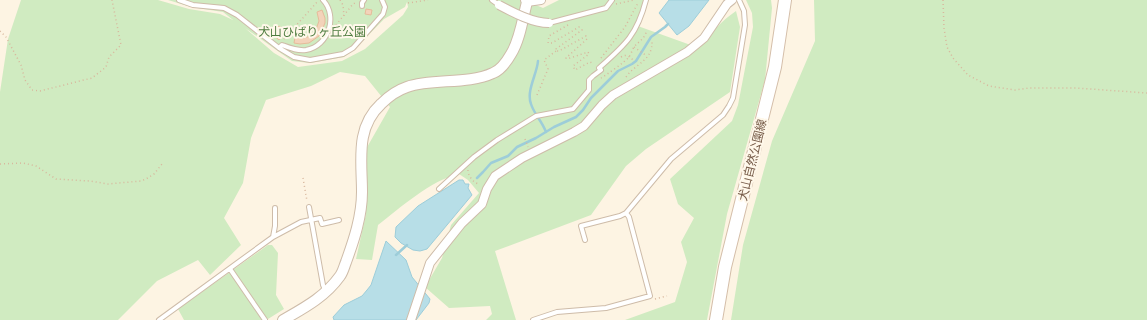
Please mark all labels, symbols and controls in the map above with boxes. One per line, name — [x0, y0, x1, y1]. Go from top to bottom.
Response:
park label: 犬山ひばりヶ丘公園 — [258, 23, 366, 40]
street label: 犬山自然公園線 — [734, 117, 770, 203]

